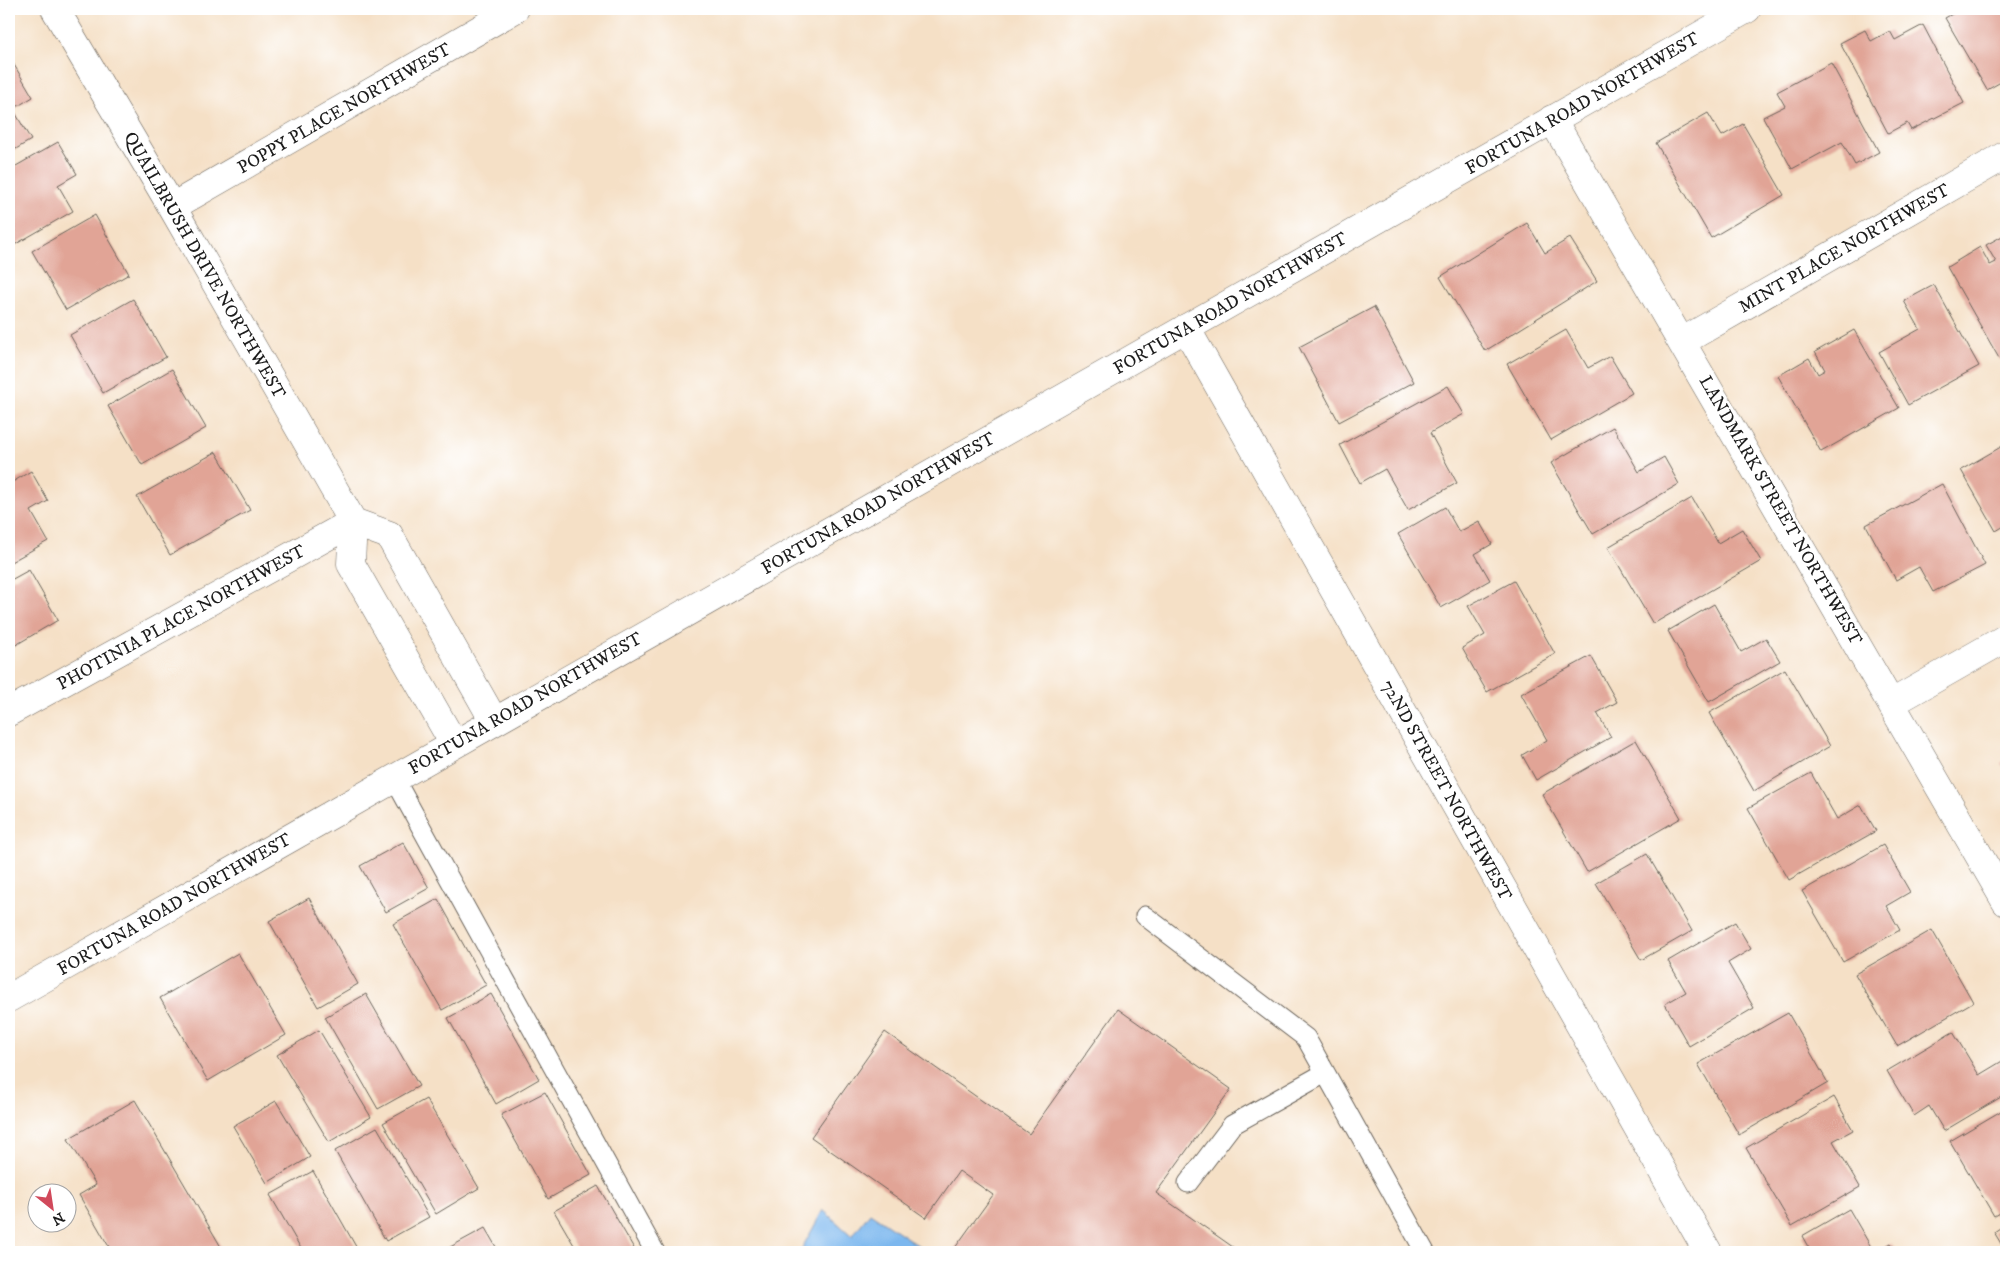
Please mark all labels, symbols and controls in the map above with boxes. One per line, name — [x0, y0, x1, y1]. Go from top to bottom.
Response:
street label: FORTUNA ROAD NORTHWEST — [1462, 28, 1704, 180]
street label: POPPY PLACE NORTHWEST — [234, 38, 455, 179]
street label: QUAILBRUSH DRIVE NORTHWEST — [118, 128, 290, 403]
street label: MINT PLACE NORTHWEST — [1735, 179, 1954, 318]
street label: FORTUNA ROAD NORTHWEST — [1110, 228, 1352, 380]
street label: LANDMARK STREET NORTHWEST — [1694, 372, 1867, 649]
street label: FORTUNA ROAD NORTHWEST — [758, 428, 1000, 580]
street label: PHOTINIA PLACE NORTHWEST — [54, 540, 310, 695]
street label: FORTUNA ROAD NORTHWEST — [405, 628, 647, 780]
street label: 72ND STREET NORTHWEST — [1376, 676, 1516, 905]
street label: FORTUNA ROAD NORTHWEST — [54, 829, 296, 981]
north arrow — [28, 1184, 78, 1234]
text: N — [48, 1208, 67, 1229]

